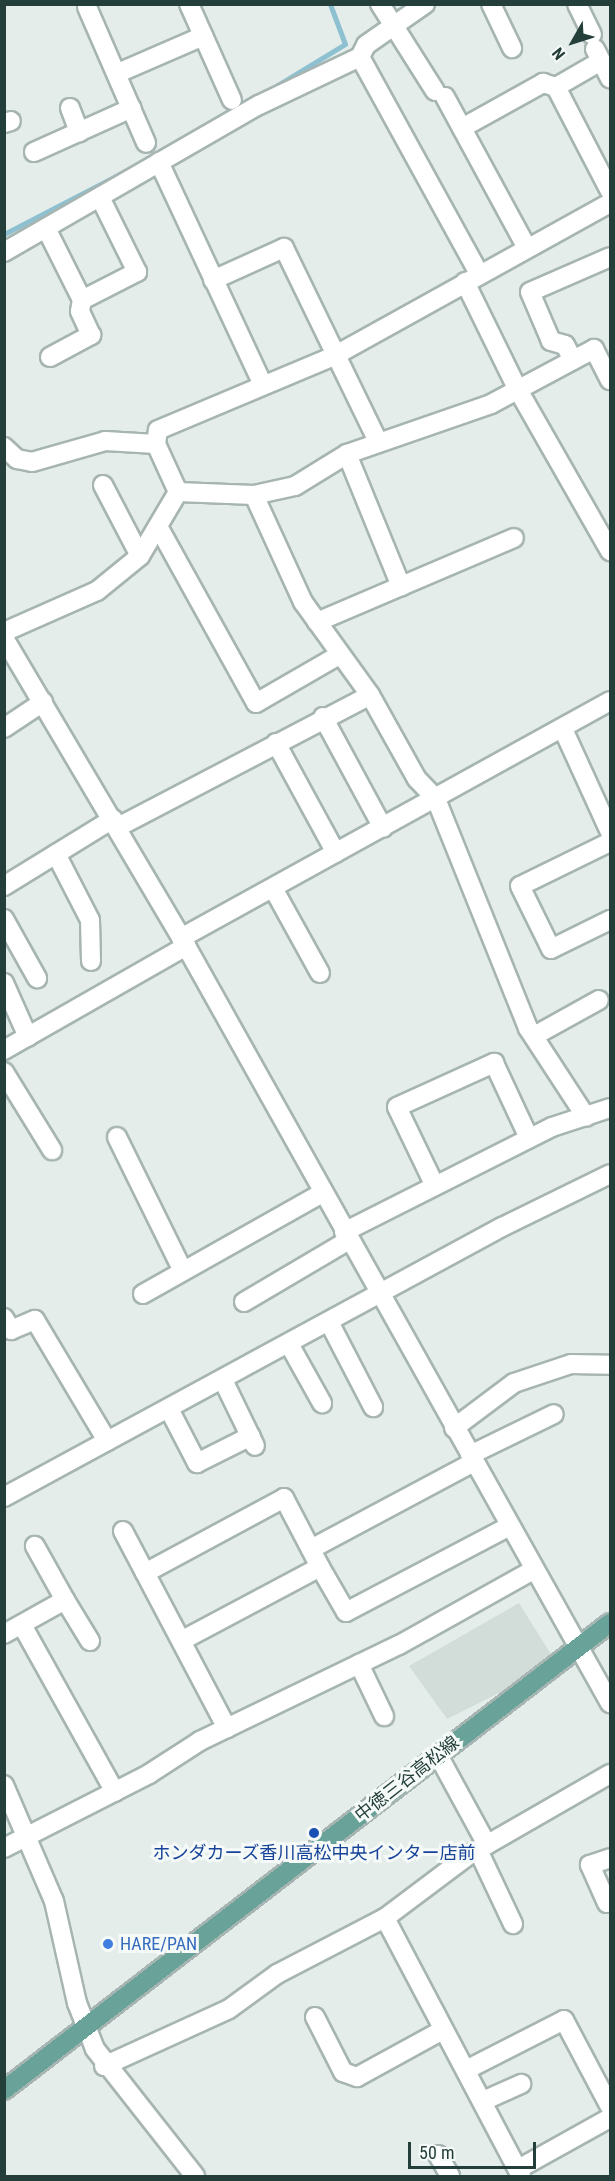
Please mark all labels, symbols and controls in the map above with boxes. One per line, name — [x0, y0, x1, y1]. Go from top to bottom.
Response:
north arrow — [543, 12, 603, 72]
text: N — [548, 44, 569, 63]
street label: 中徳三谷高松線 — [351, 1732, 463, 1826]
marker: ホンダカーズ香川高松中央インター店前 — [307, 1826, 321, 1840]
place label: ホンダカーズ香川高松中央インター店前 — [152, 1842, 476, 1864]
place label: HARE/PAN — [120, 1933, 197, 1955]
marker: HARE/PAN — [101, 1937, 115, 1951]
scale bar — [411, 2130, 538, 2168]
text: 50 m — [419, 2142, 454, 2163]

